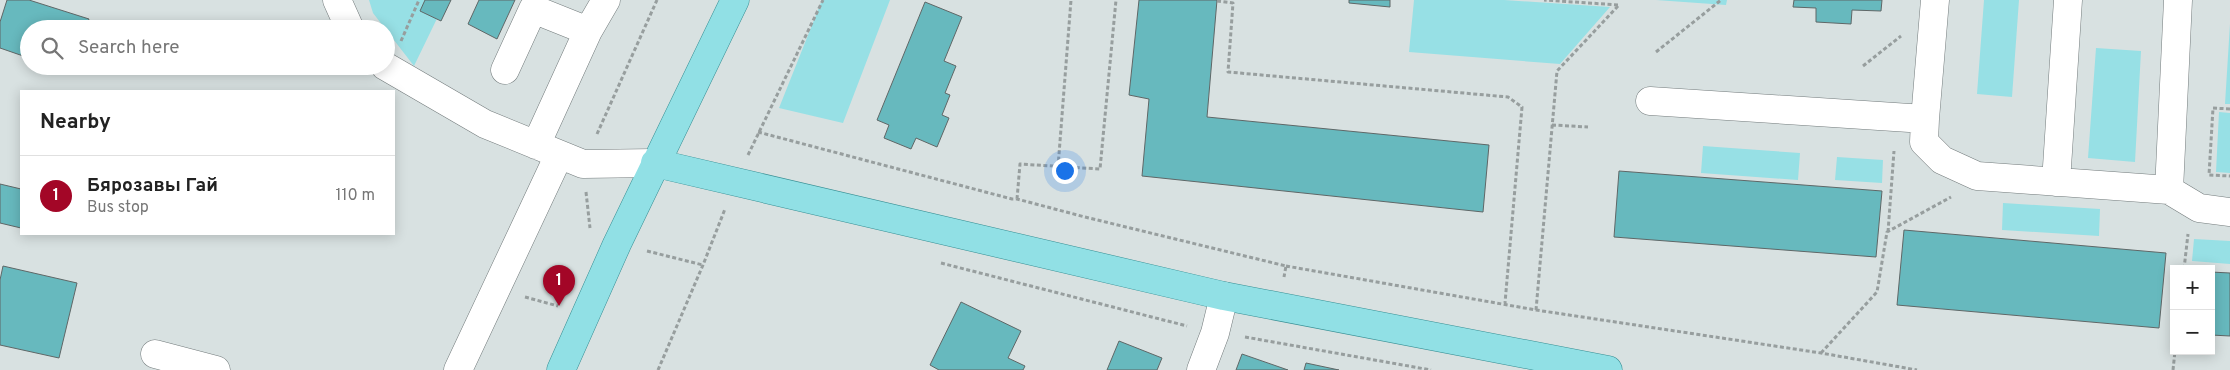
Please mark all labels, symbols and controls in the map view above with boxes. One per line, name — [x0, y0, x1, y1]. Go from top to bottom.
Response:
search box — [20, 20, 395, 75]
icon: search — [38, 34, 66, 62]
text: Search here — [78, 36, 180, 60]
text: Nearby — [40, 109, 111, 136]
your location — [1052, 158, 1078, 184]
text: Бярозавы Гай — [87, 174, 218, 198]
text: 1 — [53, 186, 59, 206]
text: 110 m — [335, 186, 375, 206]
text: Bus stop — [87, 198, 149, 218]
pin: 1 — [543, 265, 575, 306]
map controls — [2170, 265, 2215, 355]
button: + — [2170, 265, 2215, 310]
button: − — [2170, 310, 2215, 355]

